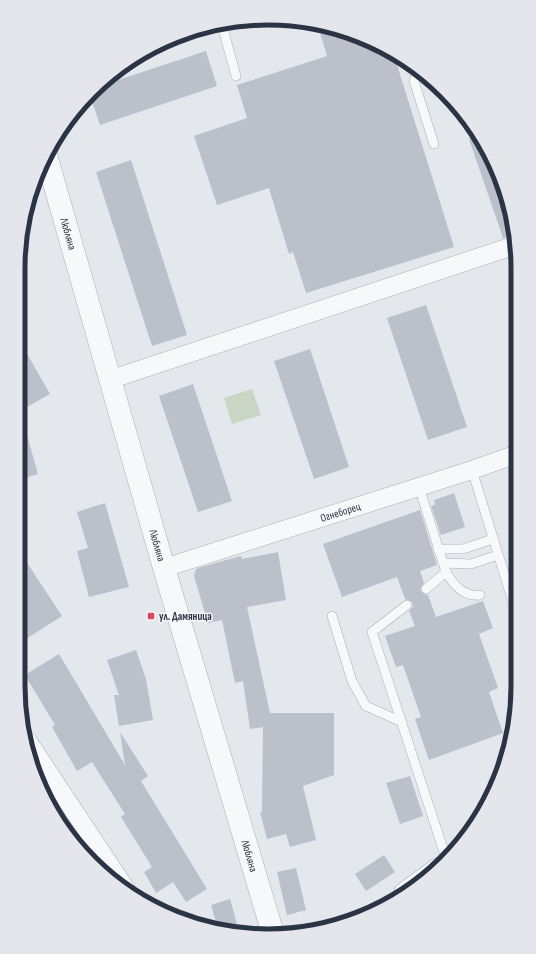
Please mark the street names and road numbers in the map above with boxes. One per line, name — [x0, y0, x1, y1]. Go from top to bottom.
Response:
street label: Любляна — [58, 215, 79, 251]
street label: Огнеборец — [319, 499, 362, 524]
street label: Любляна — [147, 527, 168, 563]
street label: Любляна — [239, 838, 261, 873]

